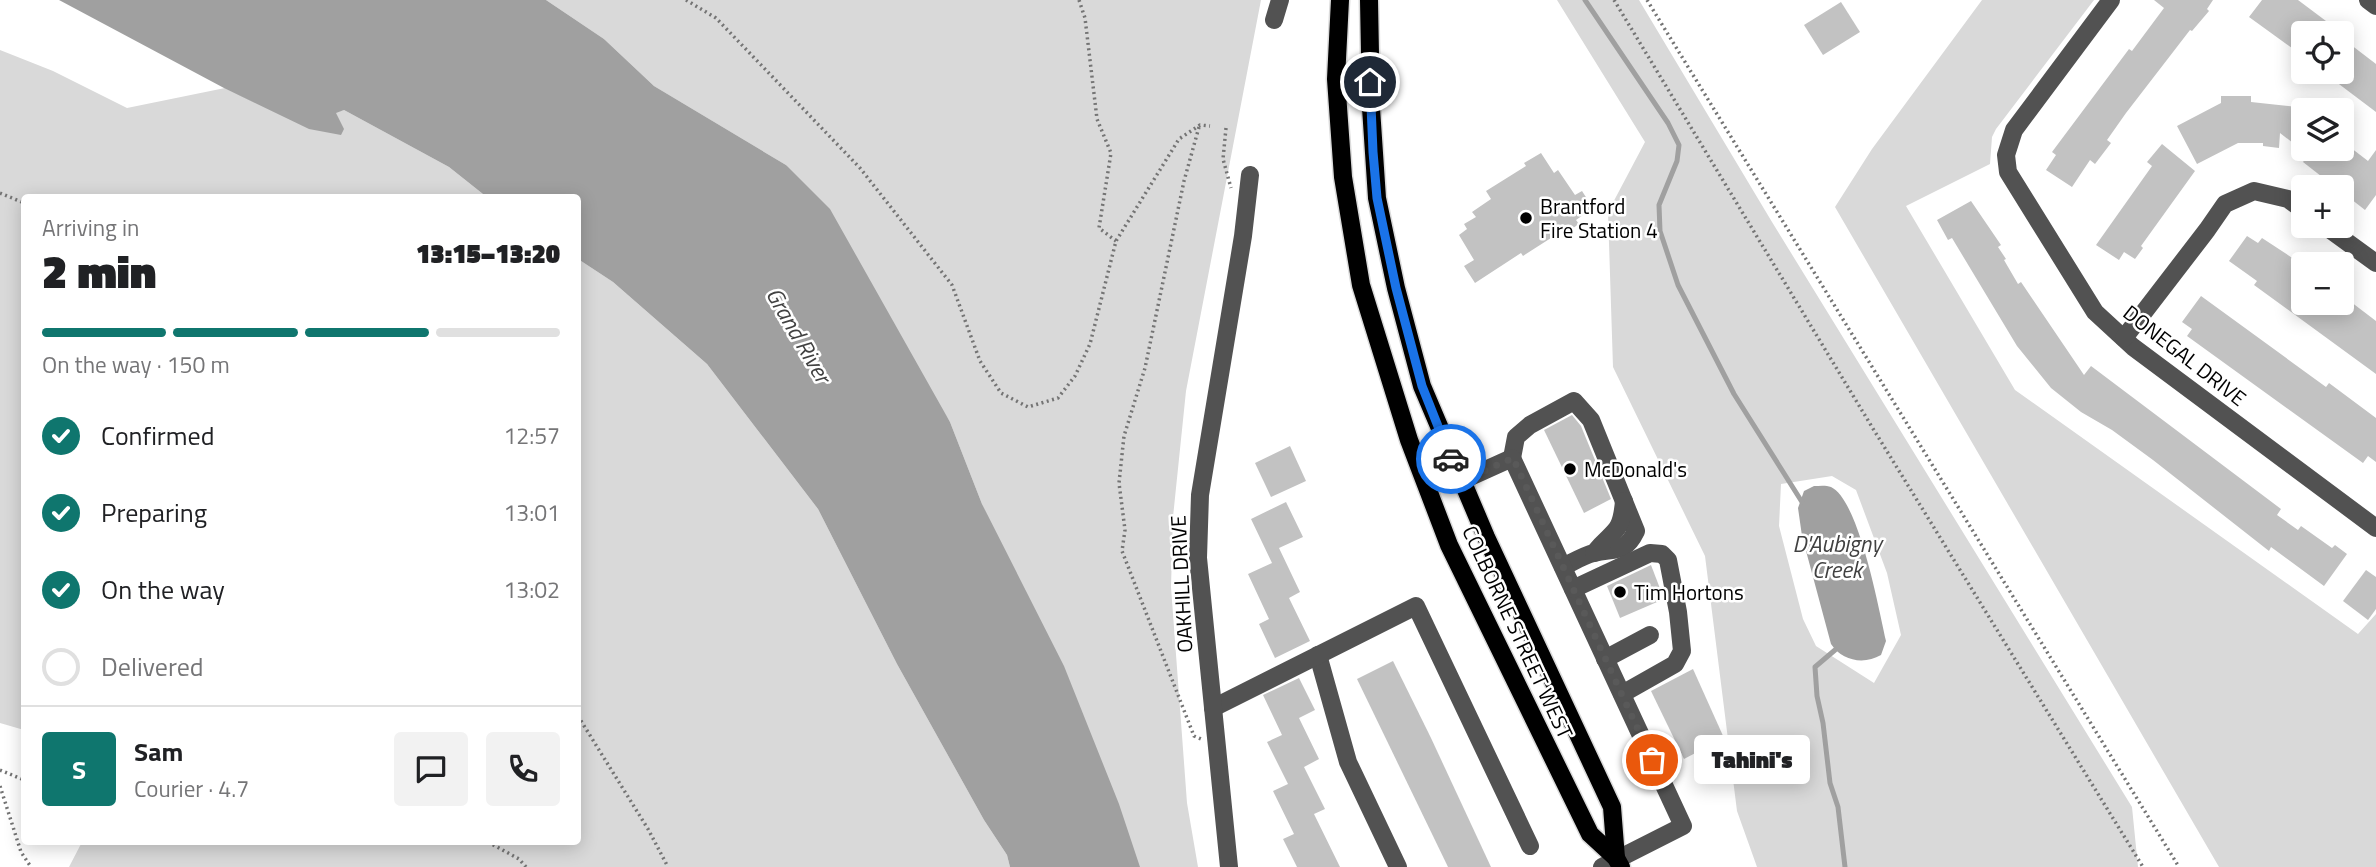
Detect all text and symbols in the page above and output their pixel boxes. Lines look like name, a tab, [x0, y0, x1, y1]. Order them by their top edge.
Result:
map controls	[2291, 21, 2354, 315]
button: locate	[2291, 21, 2354, 84]
pin	[1340, 52, 1400, 112]
icon: home	[1351, 63, 1389, 101]
button: layers	[2291, 98, 2354, 161]
button: +	[2291, 175, 2354, 238]
place label: Brantford Fire Station 4	[1540, 190, 1658, 246]
text: Arriving in	[42, 210, 139, 245]
marker: Brantford Fire Station 4	[1518, 210, 1534, 226]
text: 13:15–13:20	[416, 234, 560, 273]
text: 2 min	[42, 236, 156, 306]
button: −	[2291, 252, 2354, 315]
water label: Grand River	[757, 281, 842, 392]
street label: DONEGAL DRIVE	[2117, 297, 2253, 413]
text: On the way · 150 m	[42, 347, 230, 382]
text: Confirmed	[101, 416, 215, 455]
icon: check	[42, 417, 80, 455]
text: 12:57	[503, 418, 560, 453]
courier	[1416, 424, 1486, 494]
icon: car	[1432, 440, 1470, 478]
place label: McDonald's	[1584, 453, 1687, 485]
marker: McDonald's	[1562, 461, 1578, 477]
text: Preparing	[101, 493, 207, 532]
icon: check	[42, 494, 80, 532]
text: 13:01	[503, 495, 560, 530]
street label: OAKHILL DRIVE	[1161, 514, 1201, 654]
street label: COLBORNE STREET WEST	[1454, 520, 1582, 744]
water label: D'Aubigny Creek	[1792, 526, 1884, 587]
text: On the way	[101, 570, 225, 609]
icon: check	[42, 571, 80, 609]
text: 13:02	[503, 572, 560, 607]
place label: Tim Hortons	[1634, 576, 1744, 608]
marker: Tim Hortons	[1612, 584, 1628, 600]
text: Delivered	[101, 647, 204, 686]
pin	[1622, 730, 1682, 790]
text: Sam	[134, 732, 183, 771]
button: chat	[394, 732, 468, 806]
button: phone	[486, 732, 560, 806]
callout: Tahini's	[1694, 736, 1810, 784]
icon: bag	[1633, 741, 1671, 779]
text: Tahini's	[1711, 742, 1793, 777]
text: S	[72, 750, 86, 789]
text: Courier · 4.7	[134, 771, 249, 806]

